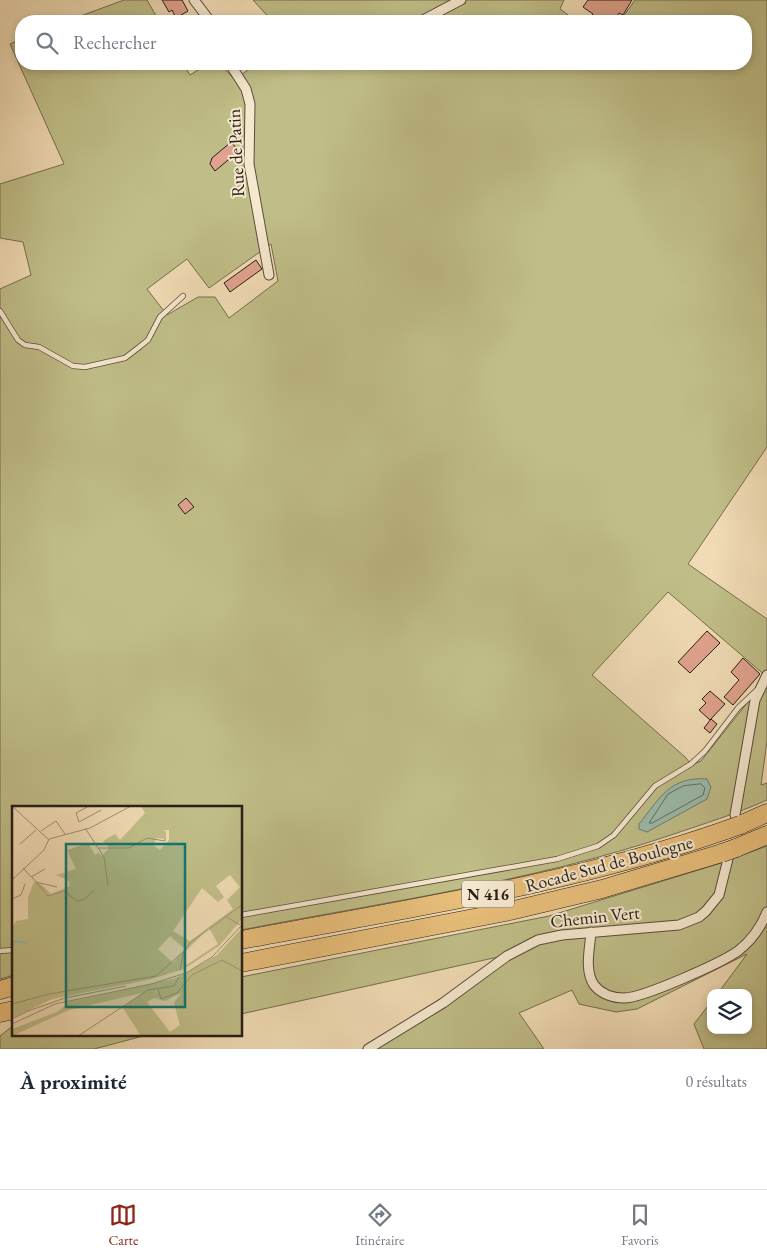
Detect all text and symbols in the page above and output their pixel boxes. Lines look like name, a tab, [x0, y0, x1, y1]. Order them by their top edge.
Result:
search box	[15, 15, 752, 70]
icon: search	[33, 29, 61, 57]
text: Rechercher	[73, 30, 156, 55]
street label: Rue de Patin	[222, 108, 249, 198]
inset map	[12, 806, 242, 1036]
street label: Rocade Sud de Boulogne	[523, 830, 695, 897]
road number: N 416	[462, 881, 514, 908]
street label: Chemin Vert	[549, 900, 641, 933]
map controls	[707, 989, 752, 1034]
button: layers	[707, 989, 752, 1034]
text: À proximité	[20, 1068, 127, 1095]
text: 0 résultats	[685, 1071, 747, 1092]
tab: Carte	[108, 1201, 138, 1249]
tab: Itinéraire	[355, 1201, 404, 1249]
tab: Favoris	[621, 1201, 659, 1249]

